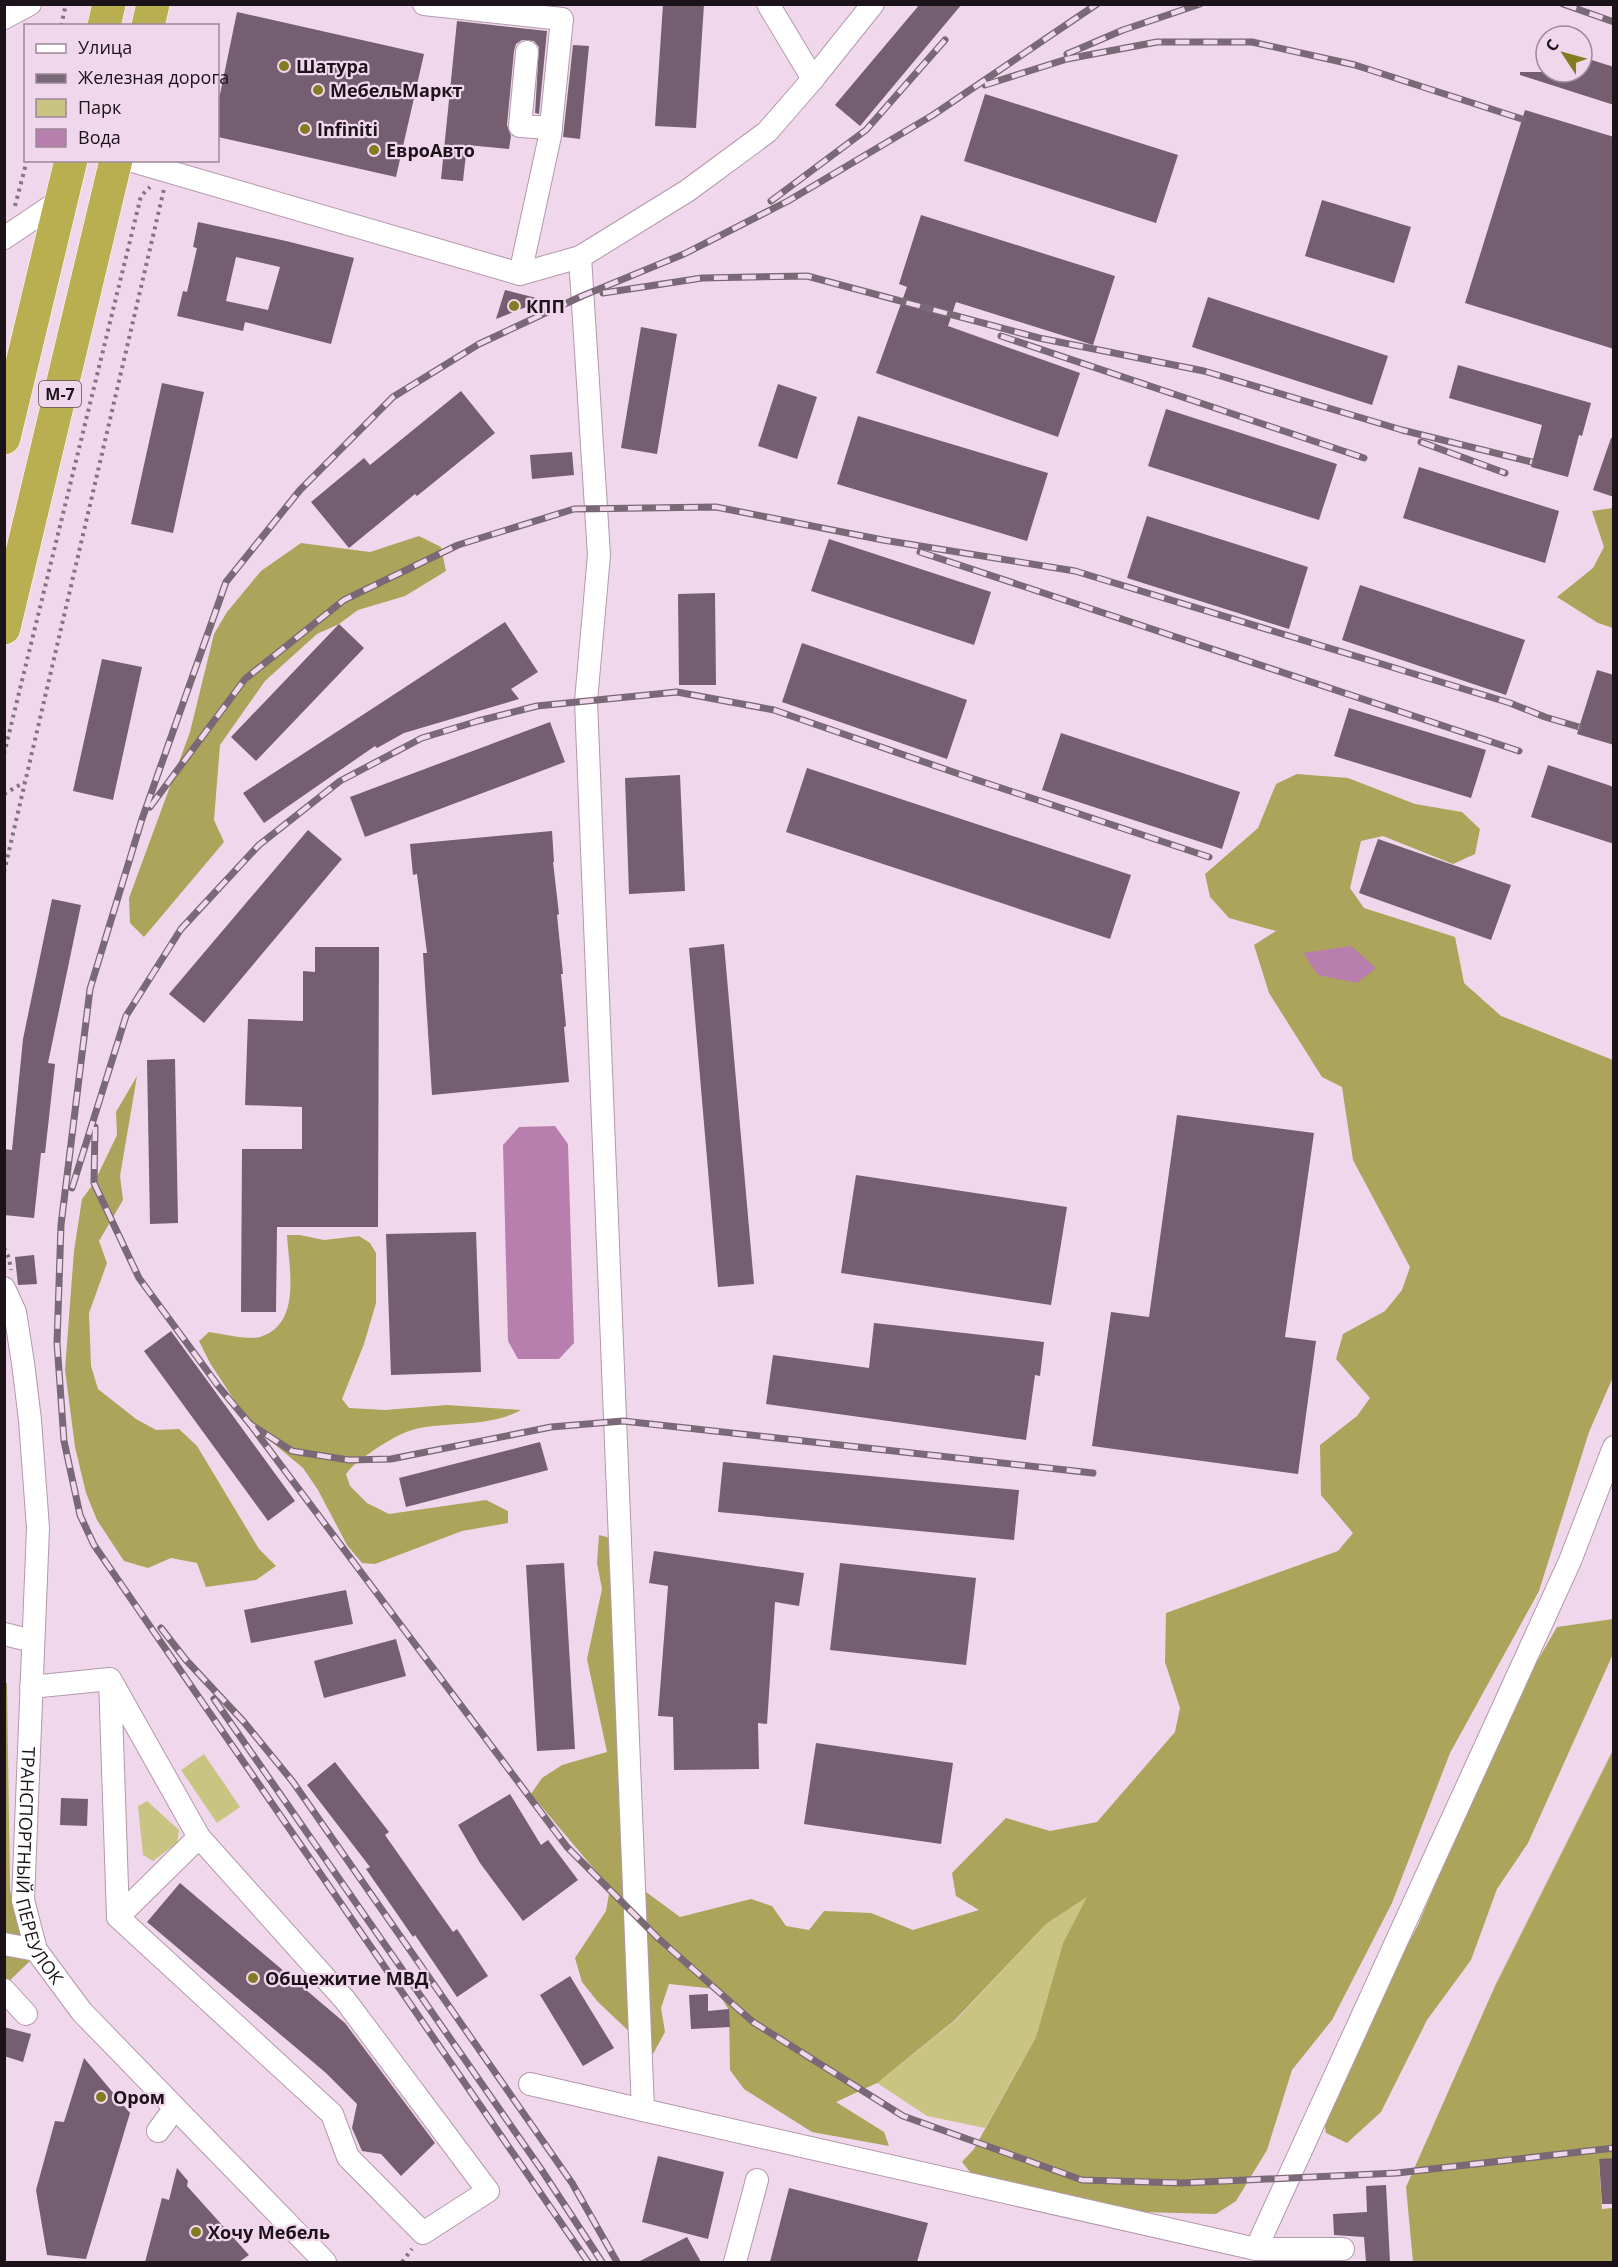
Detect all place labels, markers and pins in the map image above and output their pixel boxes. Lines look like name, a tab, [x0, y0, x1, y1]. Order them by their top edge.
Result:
place label: Шатура	[296, 54, 369, 78]
marker: Шатура	[277, 59, 291, 73]
place label: МебельМаркт	[330, 78, 462, 102]
marker: МебельМаркт	[311, 83, 325, 97]
place label: Infiniti	[317, 117, 378, 141]
marker: Infiniti	[298, 122, 312, 136]
place label: ЕвроАвто	[386, 138, 475, 162]
marker: ЕвроАвто	[367, 143, 381, 157]
place label: КПП	[526, 294, 565, 318]
marker: КПП	[507, 299, 521, 313]
place label: Общежитие МВД	[265, 1966, 429, 1990]
marker: Общежитие МВД	[246, 1971, 260, 1985]
place label: Ором	[113, 2085, 165, 2109]
marker: Ором	[94, 2090, 108, 2104]
place label: Хочу Мебель	[208, 2220, 330, 2244]
marker: Хочу Мебель	[189, 2225, 203, 2239]

